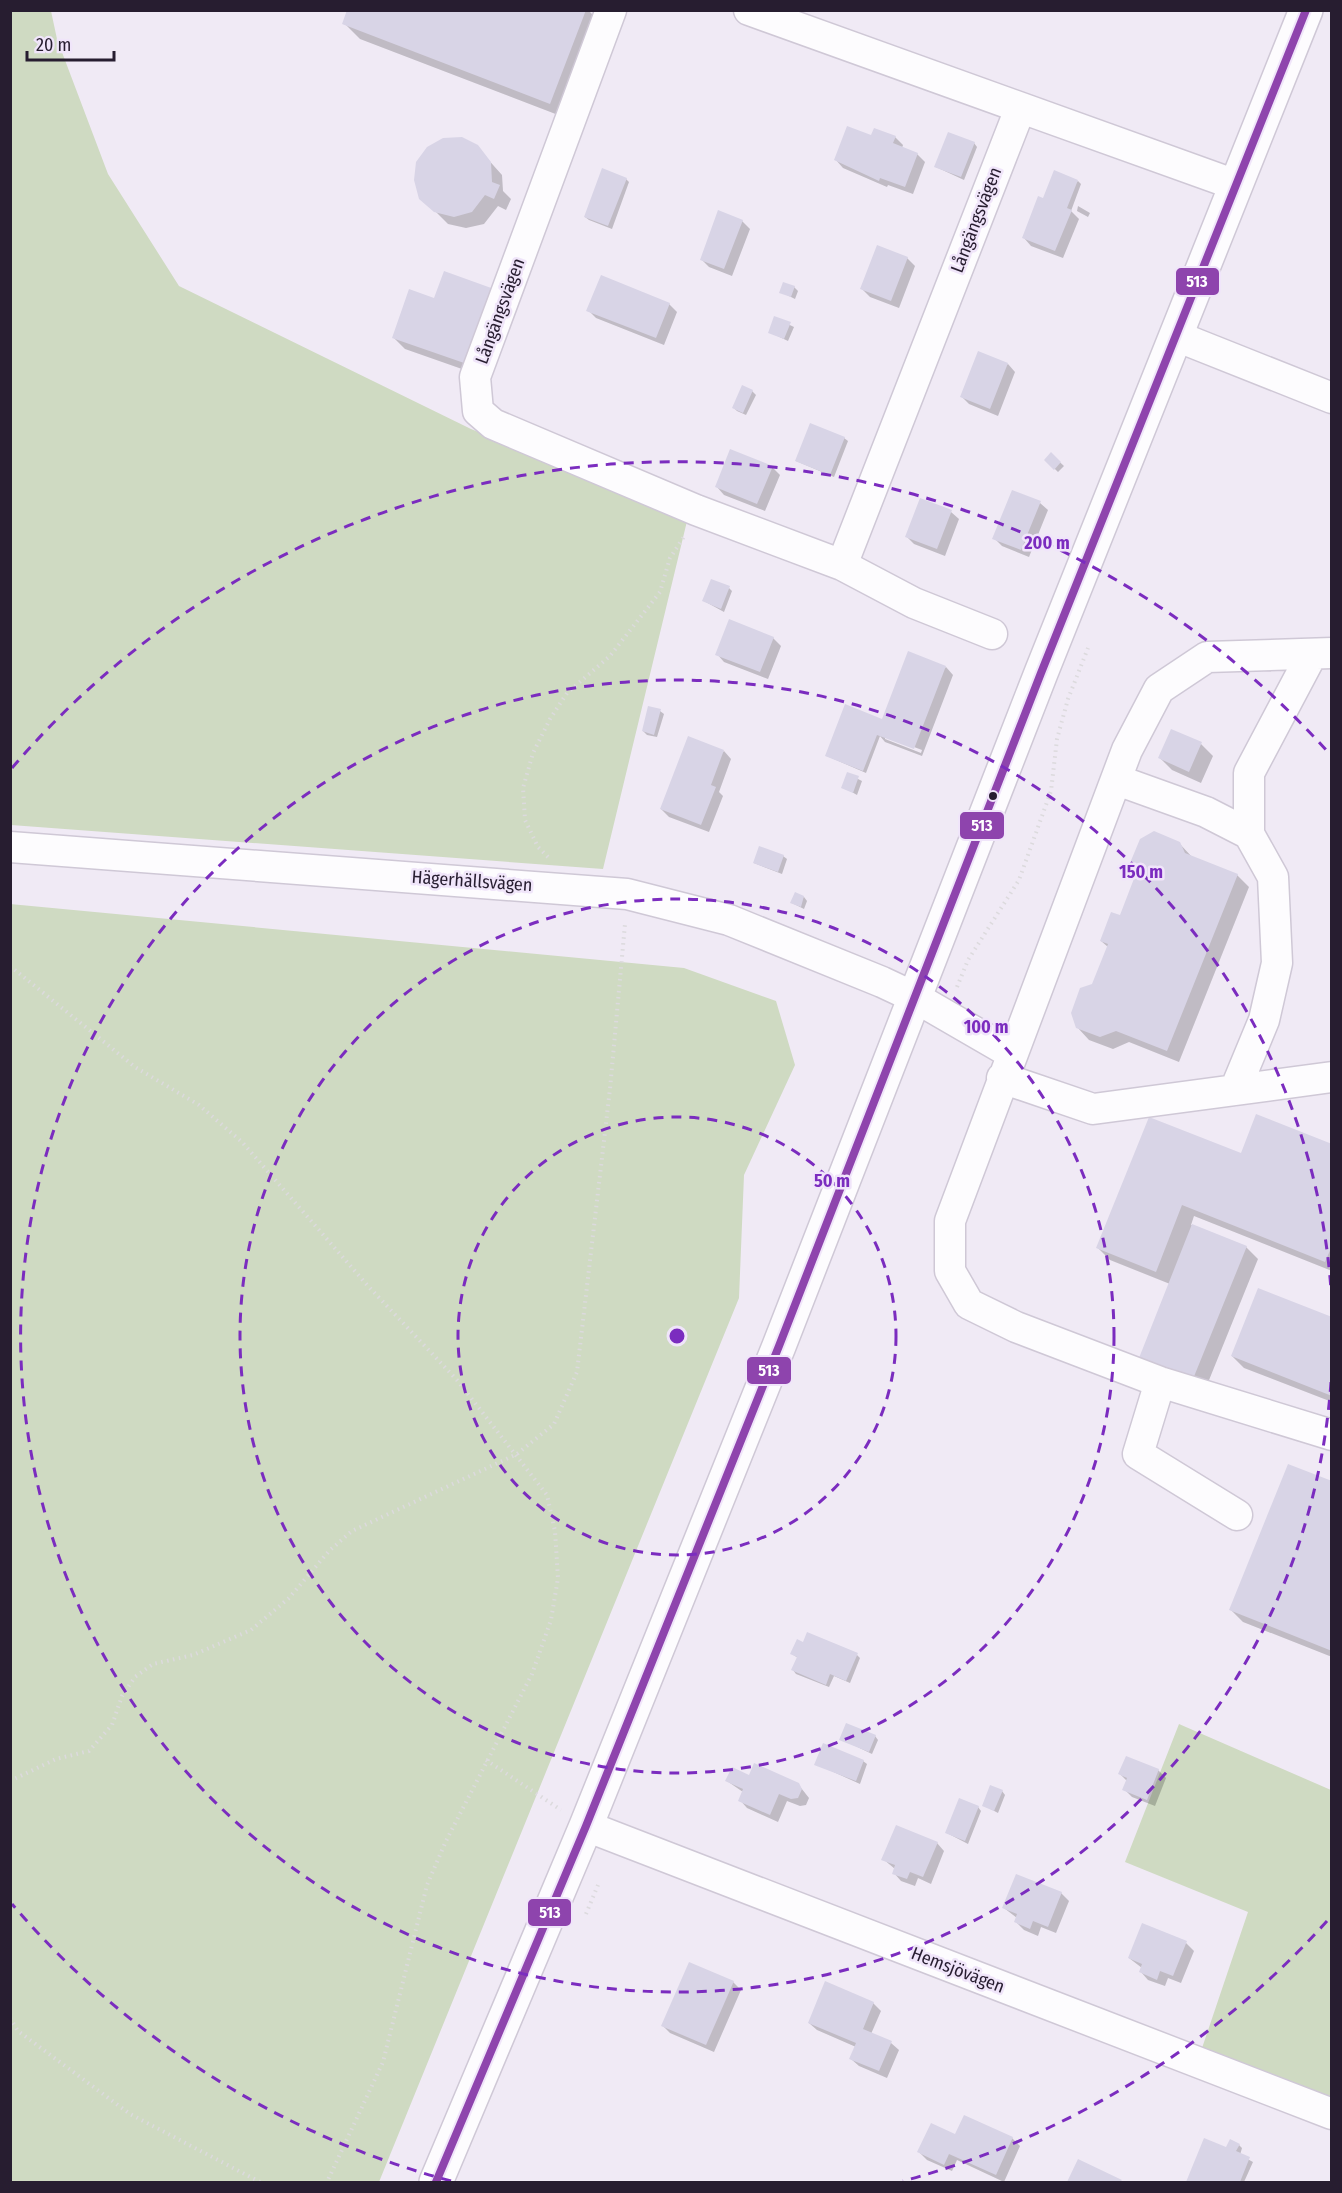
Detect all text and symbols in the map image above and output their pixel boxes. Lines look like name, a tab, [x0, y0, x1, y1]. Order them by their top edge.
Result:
scale bar	[27, 24, 114, 62]
text: 20 m	[36, 34, 71, 56]
street label: Långängsvägen	[946, 164, 1006, 276]
street label: Långängsvägen	[471, 255, 529, 367]
line badge: 513	[1175, 267, 1220, 296]
text: 513	[1186, 272, 1208, 291]
text: 200 m	[1023, 532, 1070, 554]
unlabelled marker	[987, 790, 999, 802]
line badge: 513	[959, 811, 1005, 840]
text: 513	[971, 816, 993, 835]
text: 150 m	[1119, 861, 1163, 883]
street label: Hägerhällsvägen	[411, 866, 533, 896]
text: 100 m	[964, 1016, 1008, 1038]
text: 50 m	[814, 1170, 850, 1192]
centre of rings	[667, 1326, 687, 1346]
line badge: 513	[746, 1356, 792, 1385]
text: 513	[758, 1361, 780, 1380]
line badge: 513	[527, 1898, 572, 1927]
text: 513	[539, 1903, 561, 1922]
street label: Hemsjövägen	[908, 1942, 1008, 1998]

